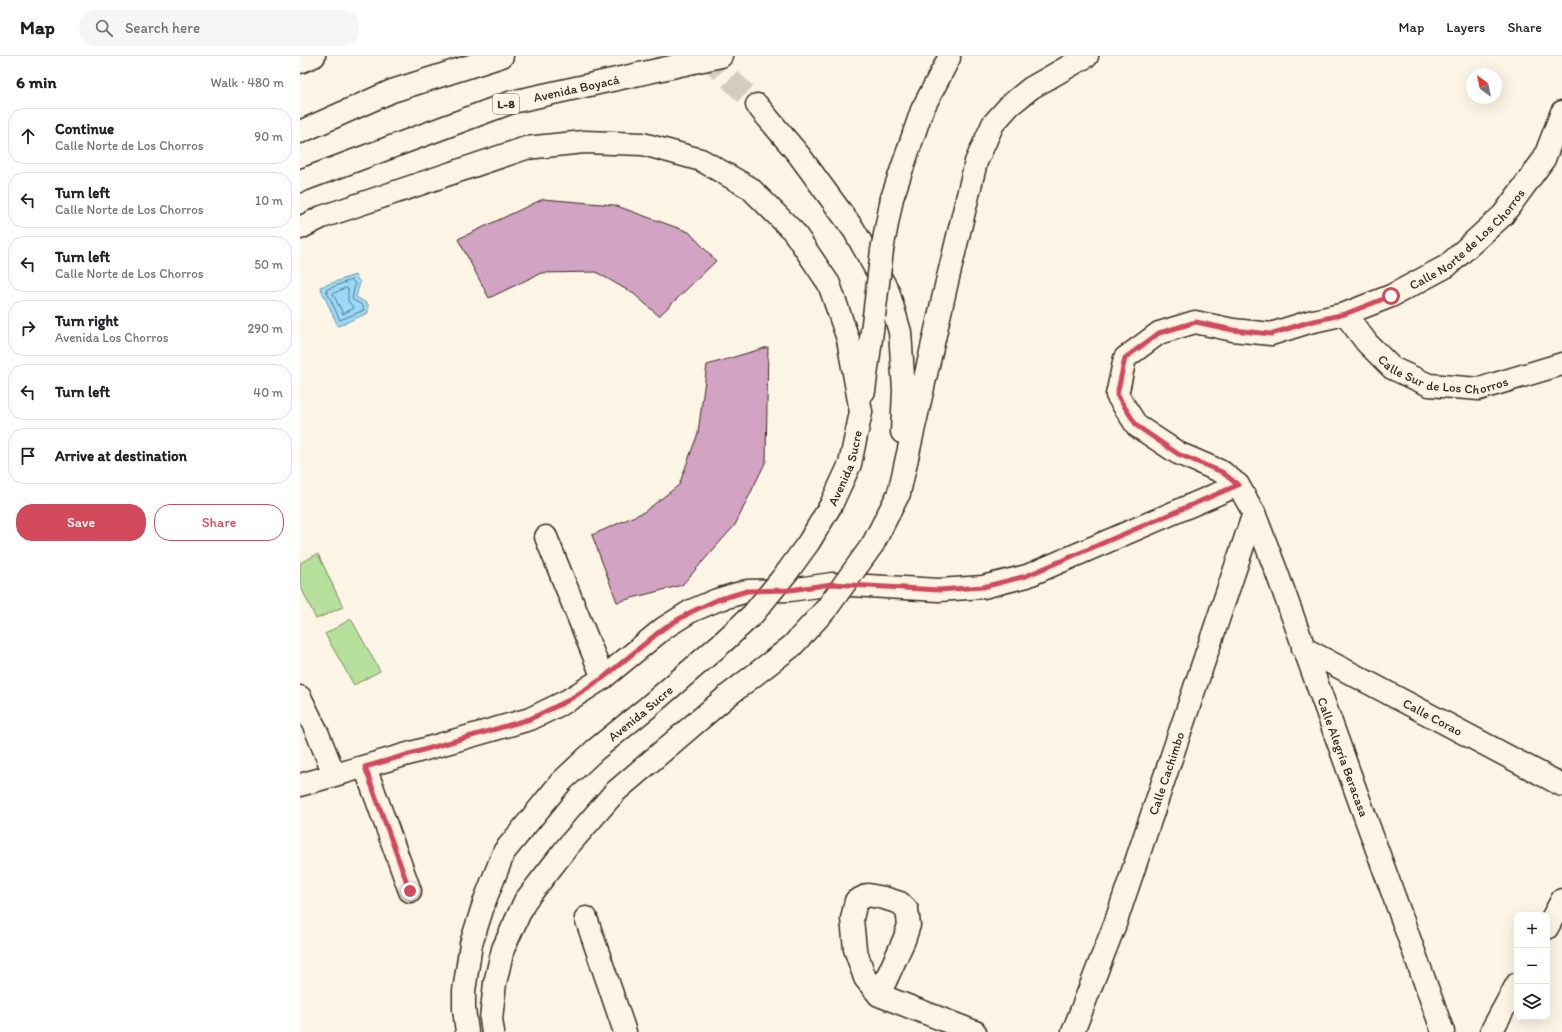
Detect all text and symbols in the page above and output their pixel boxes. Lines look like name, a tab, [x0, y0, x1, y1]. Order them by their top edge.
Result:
search box	[79, 10, 359, 46]
text: Map	[20, 16, 55, 39]
icon: search	[93, 17, 115, 39]
text: Search here	[125, 19, 200, 37]
text: Map	[1399, 19, 1424, 36]
text: Layers	[1446, 19, 1485, 36]
text: Share	[1507, 19, 1542, 36]
north arrow	[1466, 68, 1502, 104]
street label: Avenida Boyacá	[532, 71, 621, 105]
text: 6 min	[16, 72, 57, 92]
text: Walk · 480 m	[210, 75, 284, 90]
road number: L-8	[493, 94, 519, 114]
text: Continue	[55, 120, 114, 138]
icon: ahead	[17, 125, 39, 147]
text: 90 m	[254, 129, 283, 144]
text: Calle Norte de Los Chorros	[55, 138, 204, 153]
text: Turn left	[55, 184, 110, 202]
street label: Calle Norte de Los Chorros	[1406, 185, 1528, 292]
icon: left	[17, 189, 39, 211]
text: 10 m	[255, 193, 283, 208]
text: Calle Norte de Los Chorros	[55, 202, 204, 217]
text: Turn left	[55, 248, 110, 266]
icon: left	[17, 253, 39, 275]
text: 50 m	[254, 257, 283, 272]
text: Calle Norte de Los Chorros	[55, 266, 204, 281]
route start	[1382, 287, 1400, 305]
text: Turn right	[55, 312, 119, 330]
icon: right	[17, 317, 39, 339]
text: 290 m	[247, 321, 283, 336]
text: Avenida Los Chorros	[55, 330, 169, 345]
street label: Calle Sur de Los Chorros	[1375, 351, 1510, 397]
icon: left	[17, 381, 39, 403]
text: Turn left	[55, 383, 110, 401]
text: 40 m	[253, 385, 283, 400]
street label: Avenida Sucre	[824, 429, 864, 508]
icon: arrive	[17, 445, 39, 467]
text: Arrive at destination	[55, 447, 187, 465]
button: Save	[16, 504, 146, 541]
button: Share	[154, 504, 284, 541]
street label: Avenida Sucre	[605, 682, 675, 744]
street label: Calle Alegría Beracasa	[1314, 695, 1372, 819]
street label: Calle Corao	[1401, 695, 1466, 739]
street label: Calle Cachimbo	[1145, 729, 1187, 817]
route end	[401, 882, 419, 900]
map controls	[1514, 912, 1550, 1020]
button: +	[1514, 912, 1550, 948]
button: −	[1514, 948, 1550, 984]
button: layers	[1514, 984, 1550, 1020]

